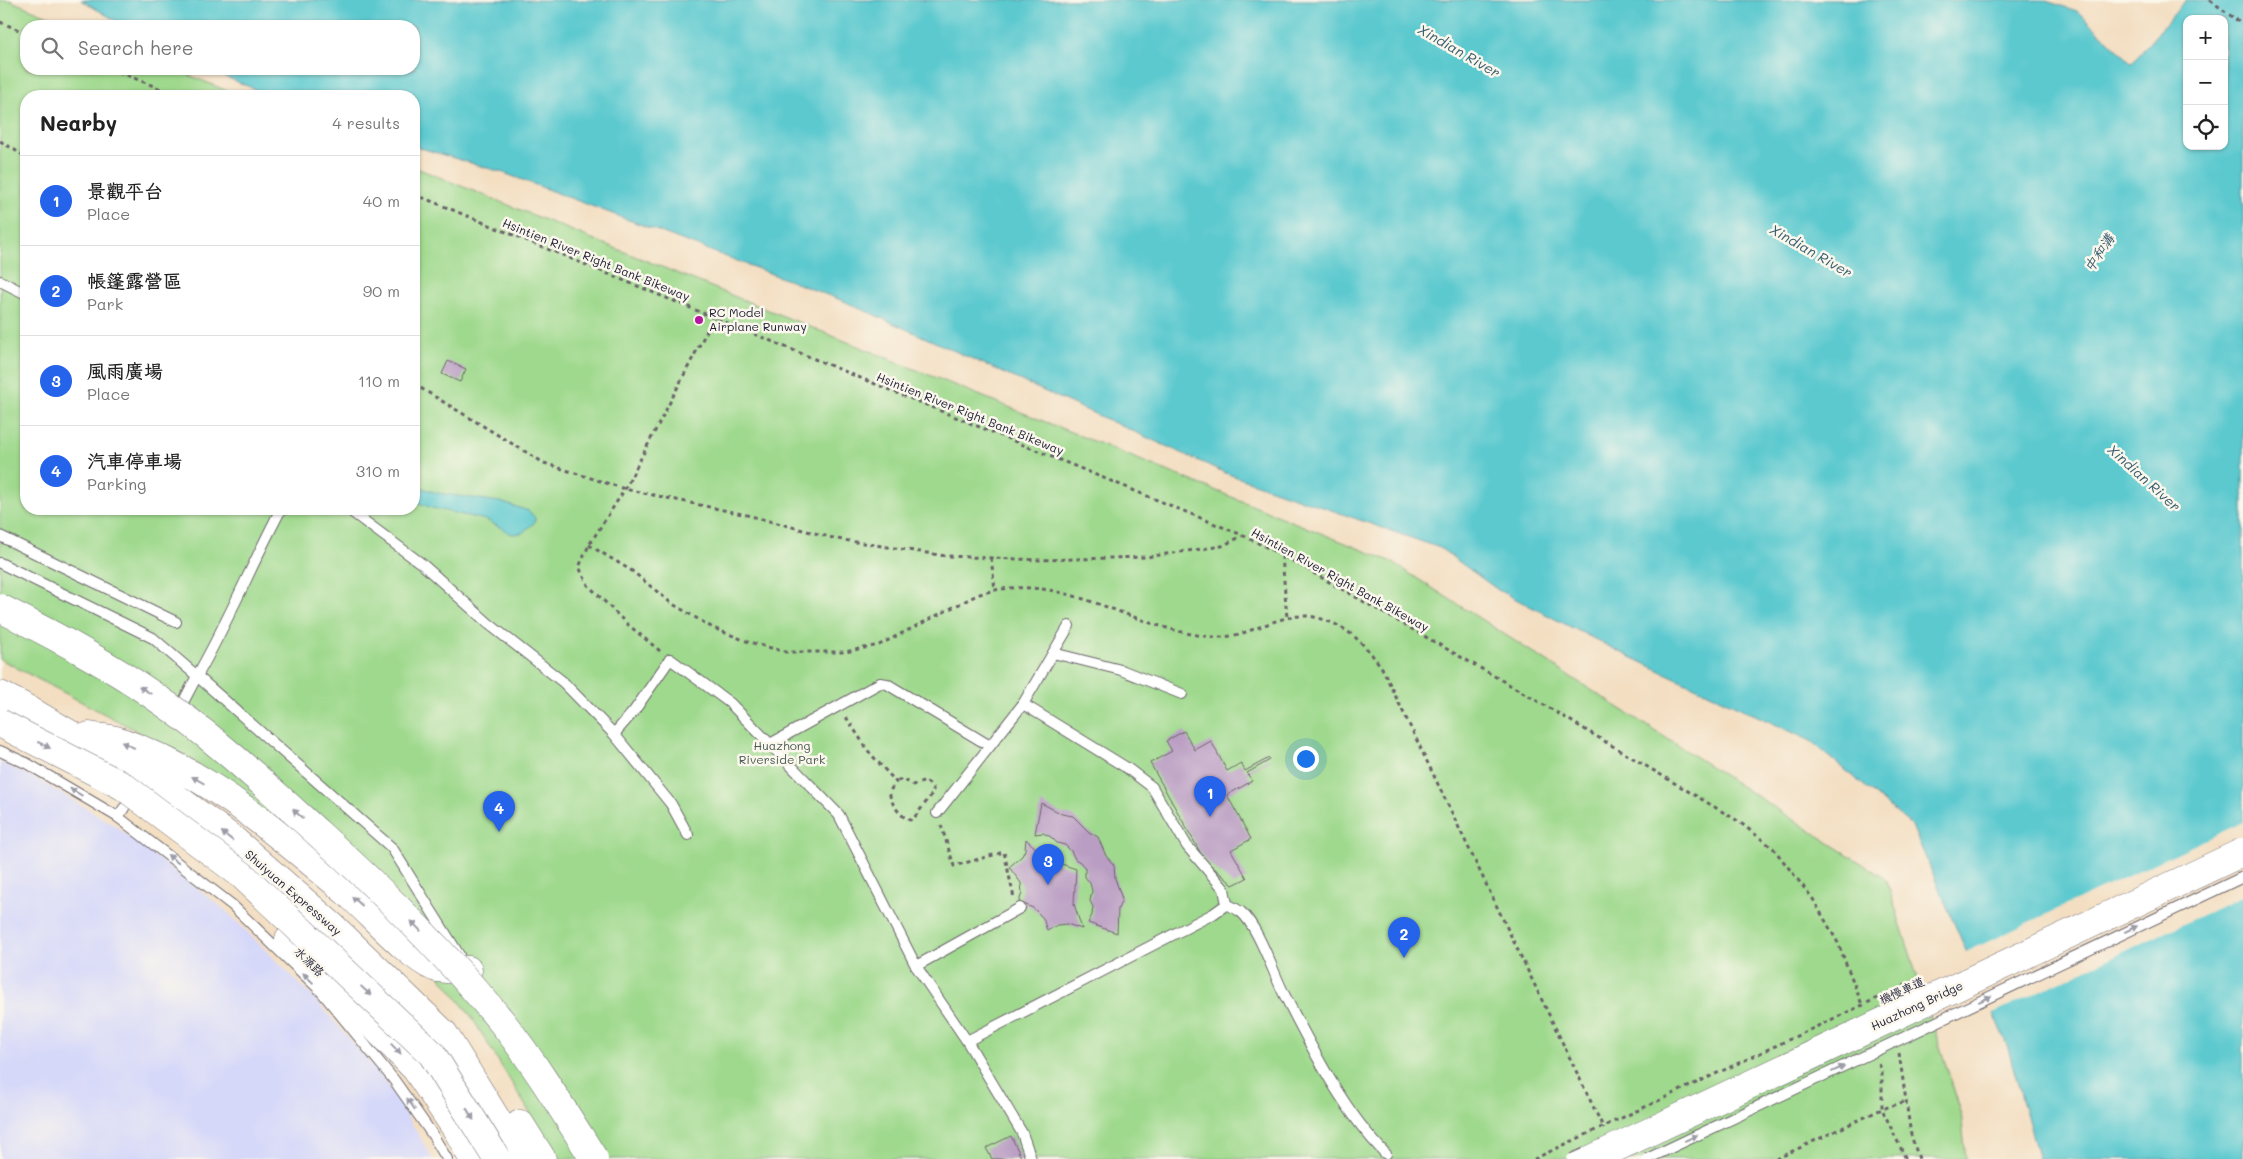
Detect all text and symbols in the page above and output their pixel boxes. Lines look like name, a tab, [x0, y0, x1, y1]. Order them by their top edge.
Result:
map controls	[2183, 15, 2228, 150]
button: +	[2183, 15, 2228, 60]
water label: Xindian River	[1415, 19, 1504, 82]
search box	[20, 20, 420, 75]
icon: search	[38, 34, 66, 62]
text: Search here	[78, 35, 194, 60]
button: −	[2183, 60, 2228, 105]
button: locate	[2183, 105, 2228, 150]
text: Nearby	[40, 109, 117, 136]
text: 4 results	[332, 112, 400, 133]
text: 景觀平台	[87, 178, 163, 203]
text: 1	[52, 190, 60, 211]
text: 40 m	[363, 190, 400, 211]
text: Place	[87, 203, 130, 224]
street label: Hsintien River Right Bank Bikeway	[500, 214, 692, 304]
water label: Xindian River	[1767, 219, 1856, 282]
water label: 中和溝	[2079, 229, 2119, 275]
text: 帳篷露營區	[87, 268, 182, 293]
text: 2	[52, 280, 60, 301]
text: 90 m	[363, 280, 400, 301]
text: Park	[87, 293, 123, 314]
place label: RC Model Airplane Runway	[709, 304, 807, 334]
marker: RC Model Airplane Runway	[693, 314, 705, 326]
text: 風雨廣場	[87, 358, 163, 383]
street label: Hsintien River Right Bank Bikeway	[874, 368, 1066, 458]
text: 3	[51, 370, 61, 391]
text: 110 m	[358, 370, 400, 391]
text: Place	[87, 383, 130, 404]
water label: Xindian River	[2104, 440, 2185, 515]
text: 汽車停車場	[87, 448, 182, 473]
text: 4	[51, 460, 61, 481]
text: 310 m	[356, 460, 400, 481]
text: Parking	[87, 473, 146, 494]
street label: Hsintien River Right Bank Bikeway	[1249, 524, 1432, 635]
one-way arrow	[138, 685, 151, 695]
park label: Huazhong Riverside Park	[739, 737, 825, 767]
one-way arrow	[36, 741, 51, 749]
one-way arrow	[121, 741, 135, 749]
your location	[1293, 746, 1319, 772]
one-way arrow	[191, 775, 205, 784]
pin: 1	[1194, 776, 1226, 817]
one-way arrow	[69, 788, 82, 797]
pin: 4	[483, 791, 515, 832]
one-way arrow	[291, 809, 304, 820]
one-way arrow	[220, 831, 234, 841]
pin: 3	[1032, 844, 1064, 885]
street label: Shuiyuan Expressway	[242, 846, 345, 939]
one-way arrow	[167, 854, 180, 865]
one-way arrow	[351, 895, 363, 907]
pin: 2	[1388, 917, 1420, 958]
one-way arrow	[410, 920, 422, 932]
one-way arrow	[2124, 925, 2138, 933]
street label: 水源路	[291, 943, 328, 980]
one-way arrow	[302, 972, 314, 984]
street label: 機慢車道	[1876, 973, 1927, 1007]
street label: Huazhong Bridge	[1868, 977, 1965, 1033]
one-way arrow	[359, 985, 371, 997]
one-way arrow	[1977, 995, 1992, 1003]
one-way arrow	[390, 1042, 402, 1054]
one-way arrow	[1831, 1064, 1845, 1072]
one-way arrow	[406, 1097, 416, 1110]
one-way arrow	[465, 1108, 474, 1121]
one-way arrow	[1684, 1134, 1698, 1142]

